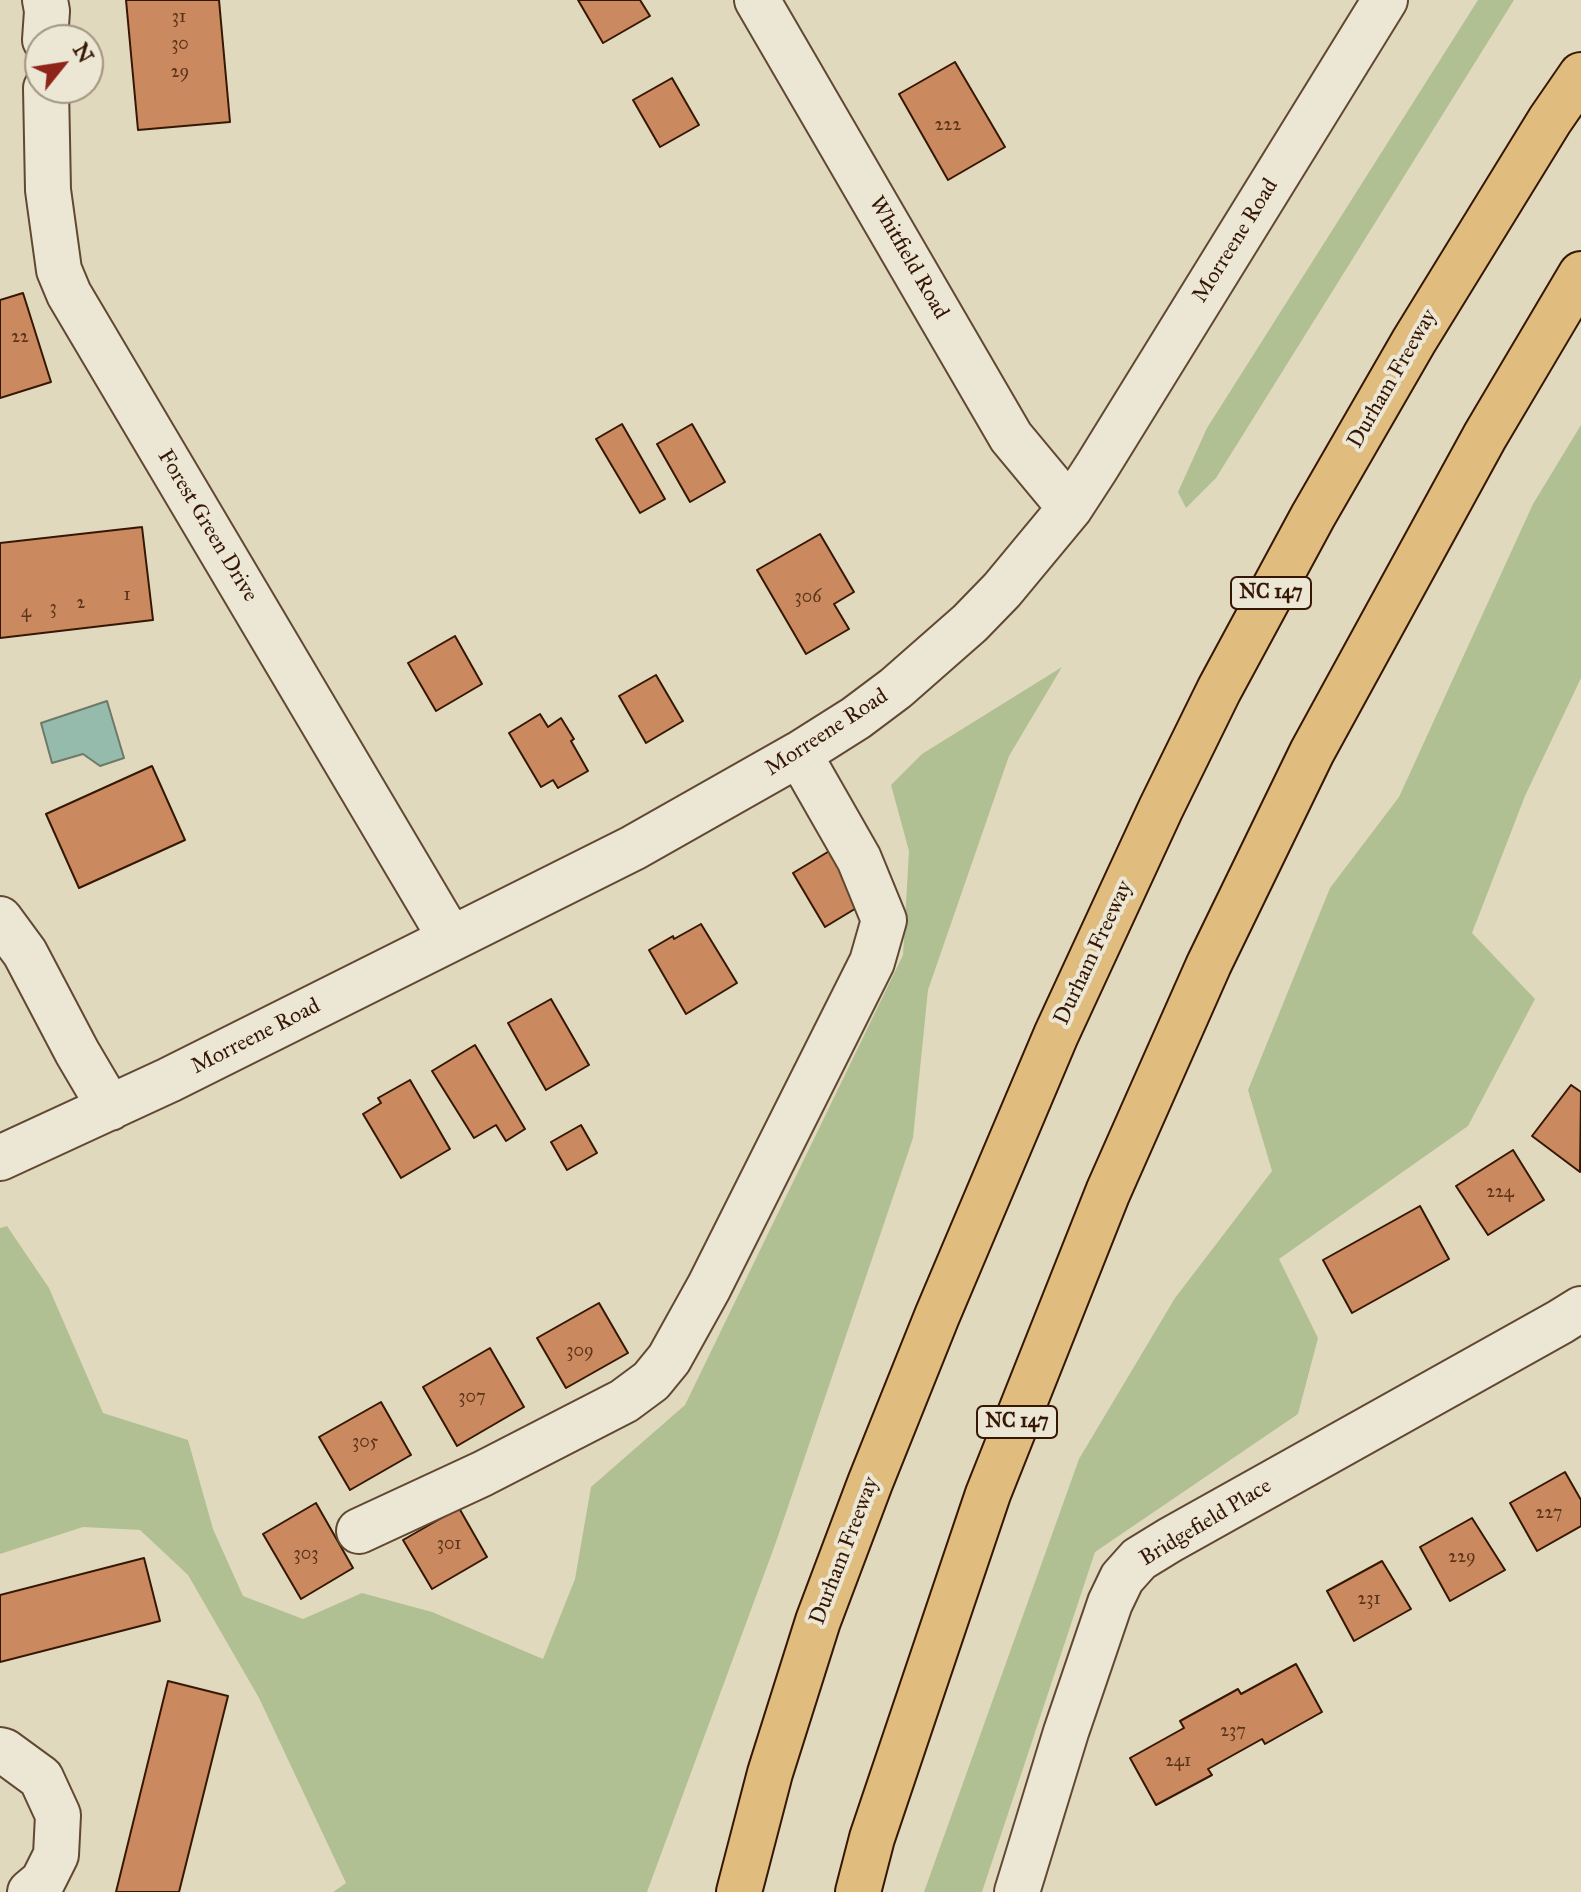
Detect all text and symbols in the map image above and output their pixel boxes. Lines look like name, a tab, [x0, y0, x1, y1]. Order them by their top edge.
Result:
house number: 31	[172, 7, 186, 29]
north arrow	[24, 24, 104, 104]
house number: 30	[171, 34, 189, 56]
text: N	[67, 38, 100, 68]
house number: 29	[171, 62, 189, 84]
house number: 222	[935, 115, 961, 137]
street label: Morreene Road	[1187, 174, 1285, 308]
street label: Whitfield Road	[862, 192, 954, 324]
street label: Durham Freeway	[1343, 305, 1443, 453]
house number: 22	[11, 327, 29, 349]
street label: Forest Green Drive	[151, 445, 263, 607]
road number: NC 147	[1231, 577, 1311, 609]
house number: 1	[123, 585, 131, 607]
house number: 306	[795, 587, 821, 609]
house number: 2	[77, 593, 85, 615]
house number: 3	[49, 598, 57, 620]
house number: 4	[21, 602, 31, 624]
street label: Morreene Road	[761, 684, 893, 782]
street label: Durham Freeway	[1049, 877, 1139, 1029]
street label: Morreene Road	[187, 993, 325, 1081]
house number: 224	[1486, 1182, 1514, 1204]
house number: 309	[566, 1341, 594, 1363]
house number: 307	[458, 1387, 486, 1409]
road number: NC 147	[977, 1406, 1057, 1438]
house number: 305	[352, 1432, 378, 1454]
street label: Bridgefield Place	[1135, 1473, 1277, 1573]
street label: Durham Freeway	[805, 1474, 885, 1628]
house number: 227	[1536, 1503, 1562, 1525]
house number: 301	[437, 1534, 461, 1556]
house number: 303	[294, 1544, 318, 1566]
house number: 229	[1448, 1547, 1476, 1569]
house number: 231	[1357, 1589, 1381, 1611]
house number: 237	[1220, 1721, 1246, 1743]
house number: 241	[1165, 1751, 1191, 1773]

